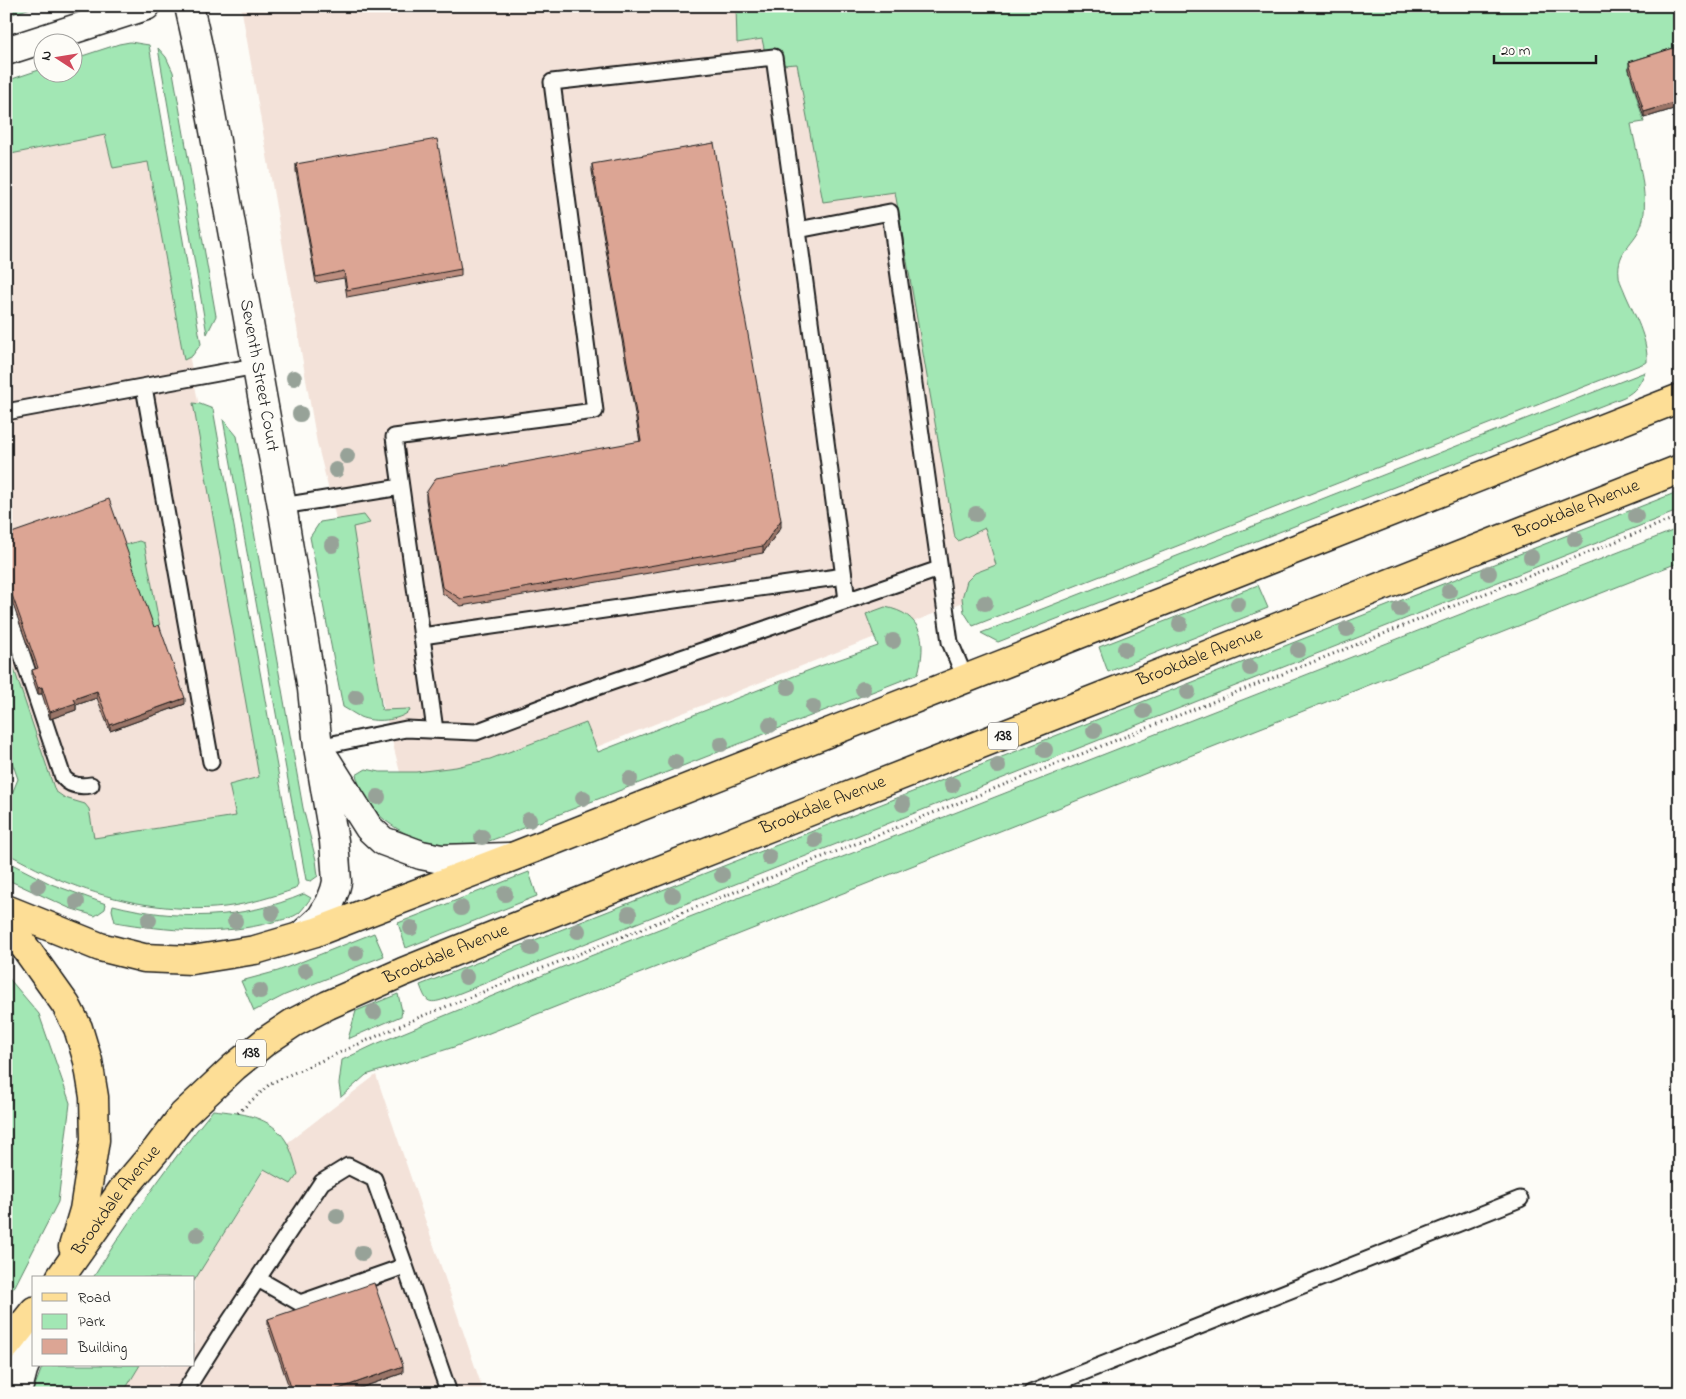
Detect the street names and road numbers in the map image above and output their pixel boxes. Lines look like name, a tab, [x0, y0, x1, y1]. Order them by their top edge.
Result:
street label: Seventh Street Court	[232, 297, 285, 454]
street label: Brookdale Avenue	[1509, 473, 1644, 546]
street label: Brookdale Avenue	[1132, 621, 1268, 695]
road number: 138	[988, 722, 1018, 749]
street label: Brookdale Avenue	[755, 769, 891, 843]
street label: Brookdale Avenue	[379, 917, 514, 992]
road number: 138	[236, 1040, 266, 1066]
street label: Brookdale Avenue	[66, 1139, 168, 1262]

